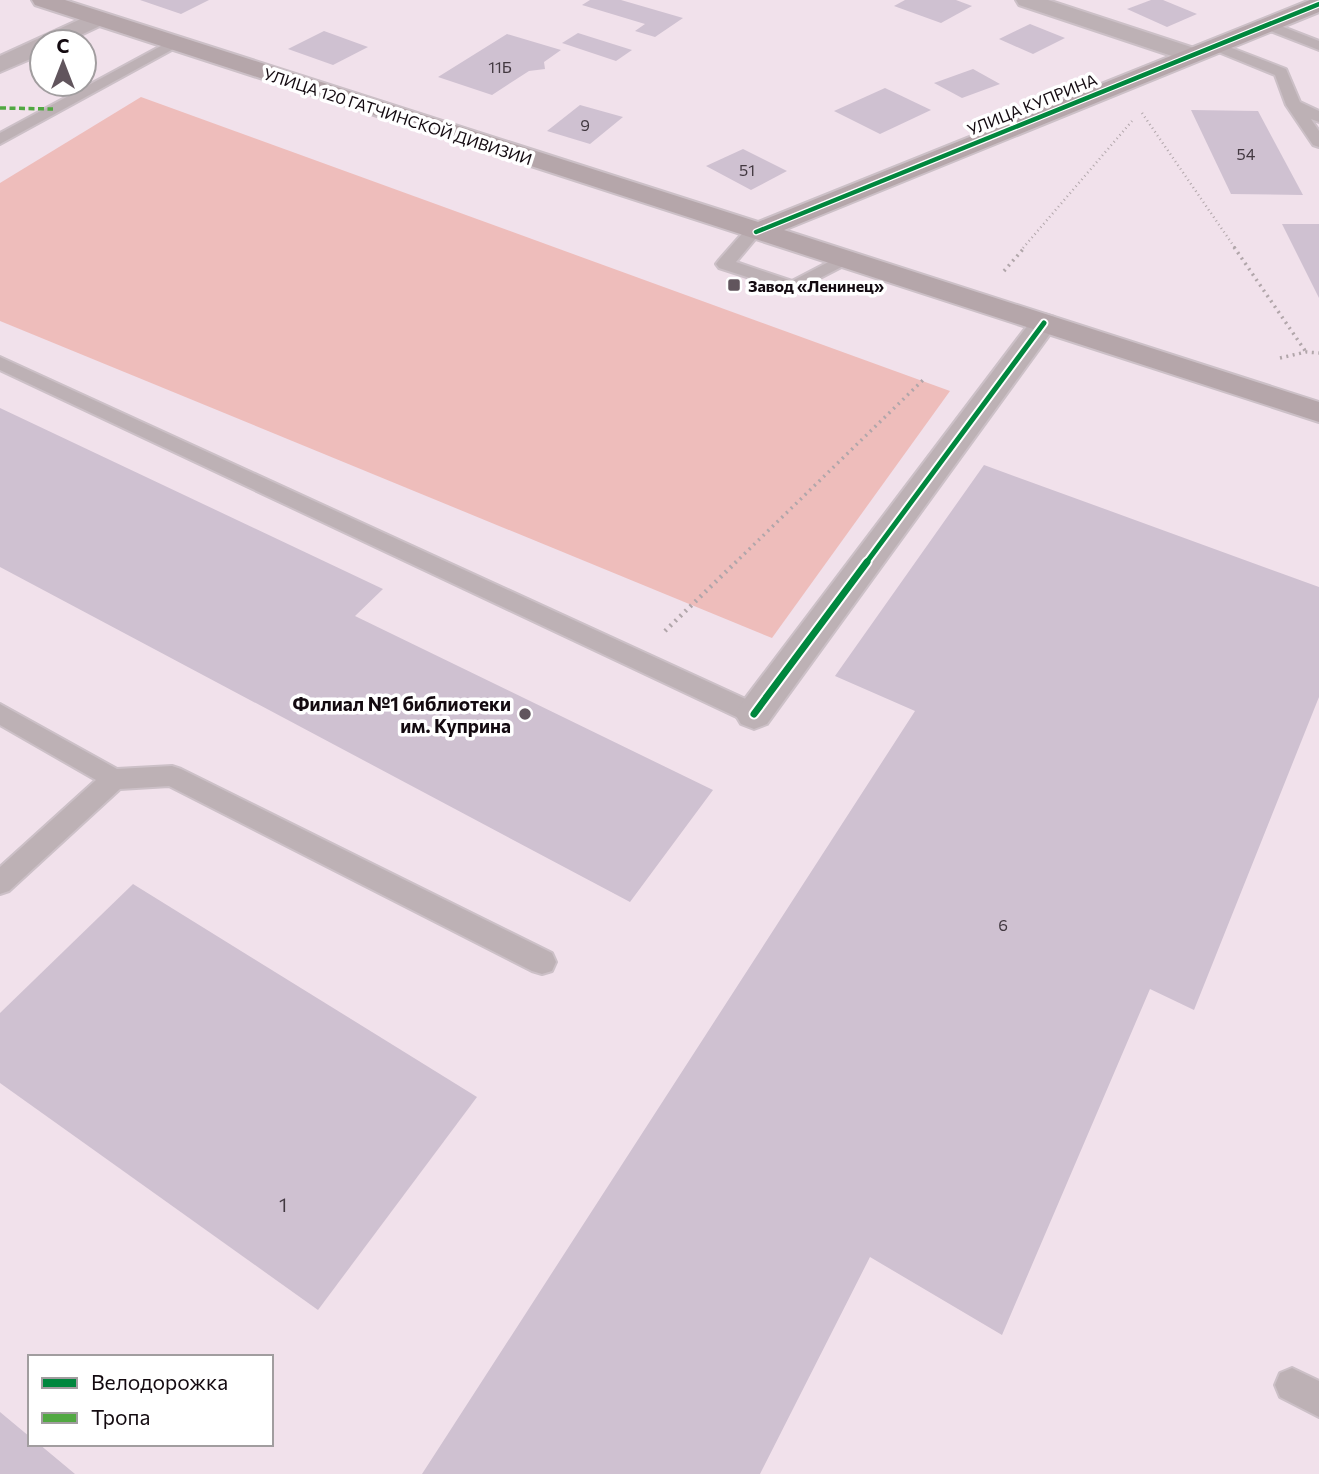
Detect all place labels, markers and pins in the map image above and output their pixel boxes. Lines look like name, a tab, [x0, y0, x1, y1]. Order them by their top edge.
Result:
place label: Завод «Ленинец»	[748, 276, 884, 295]
marker: Завод «Ленинец»	[726, 277, 742, 293]
place label: Филиал №1 библиотеки им. Куприна	[292, 692, 511, 737]
marker: Филиал №1 библиотеки им. Куприна	[517, 706, 533, 722]

